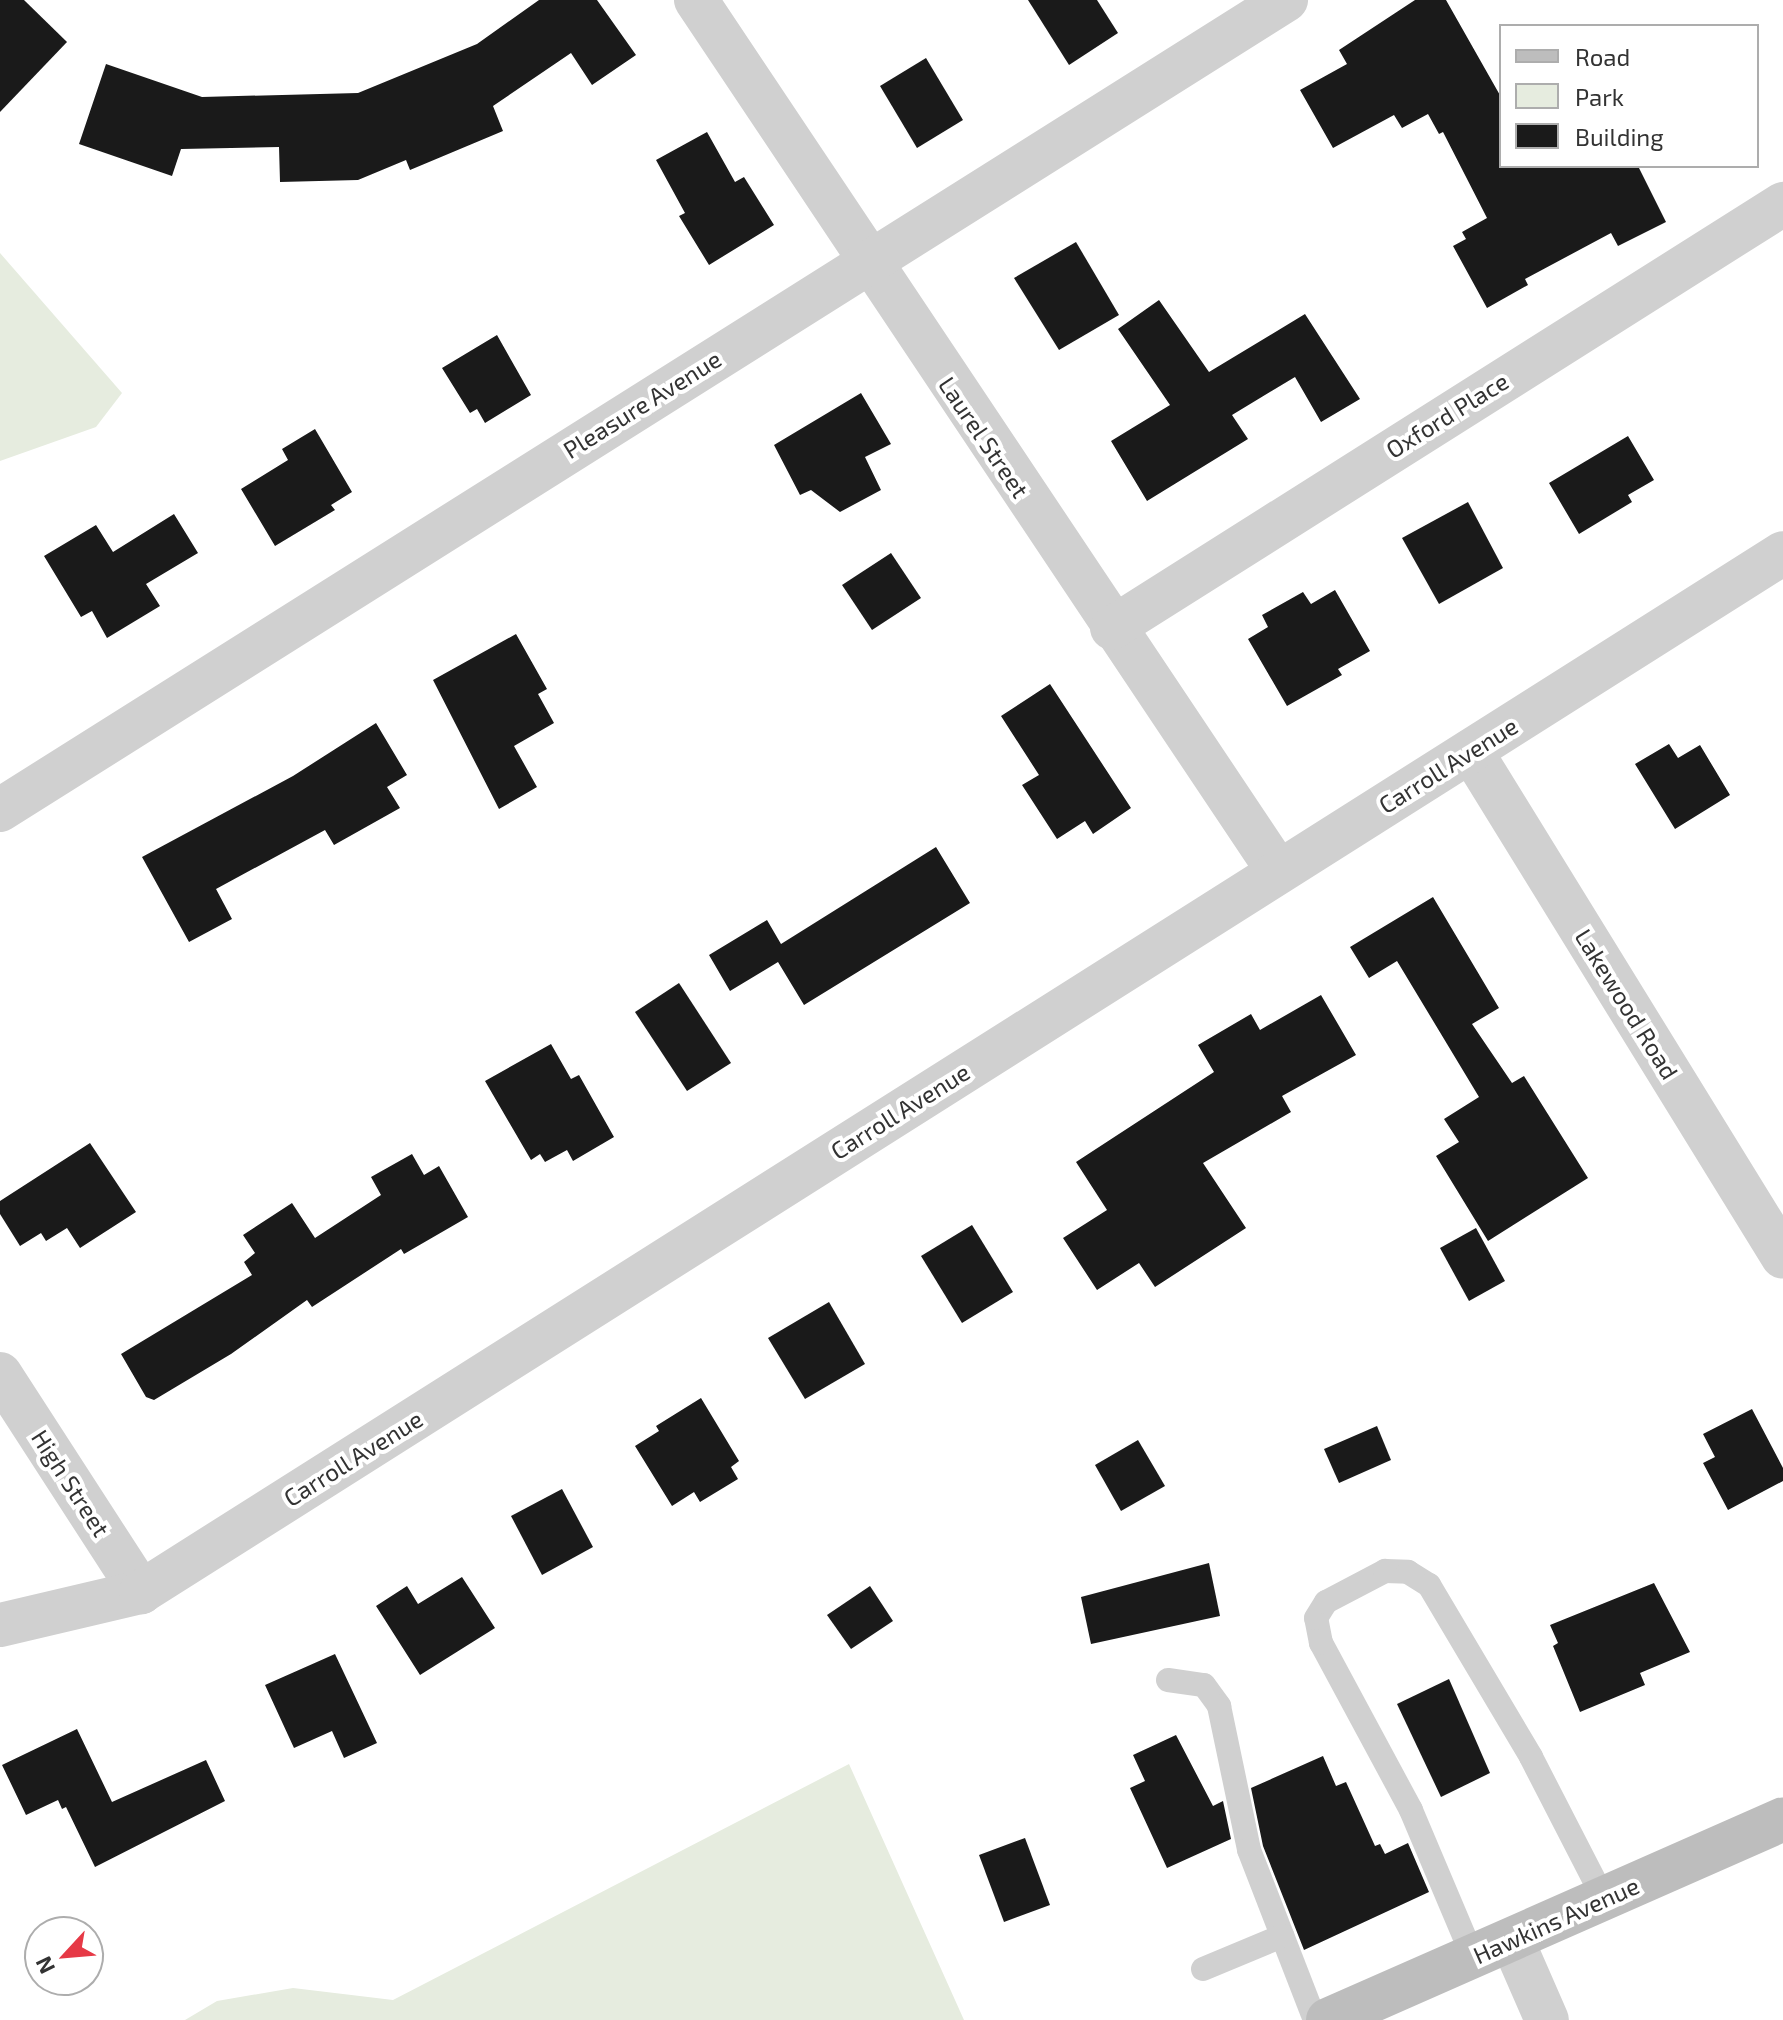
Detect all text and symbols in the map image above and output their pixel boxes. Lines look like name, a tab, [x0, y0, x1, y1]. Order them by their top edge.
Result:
legend	[1499, 24, 1759, 168]
text: Road	[1575, 42, 1630, 71]
text: Park	[1575, 82, 1624, 111]
text: Building	[1575, 122, 1664, 151]
street label: Pleasure Avenue	[558, 344, 726, 464]
street label: Oxford Place	[1381, 366, 1513, 464]
street label: Laurel Street	[933, 371, 1035, 503]
street label: Carroll Avenue	[1373, 711, 1523, 819]
street label: Lakewood Road	[1569, 924, 1685, 1084]
street label: Carroll Avenue	[825, 1057, 975, 1165]
street label: Carroll Avenue	[278, 1404, 428, 1512]
street label: High Street	[26, 1424, 116, 1542]
street label: Hawkins Avenue	[1468, 1870, 1644, 1970]
north arrow	[24, 1916, 104, 1996]
text: N	[29, 1953, 59, 1978]

